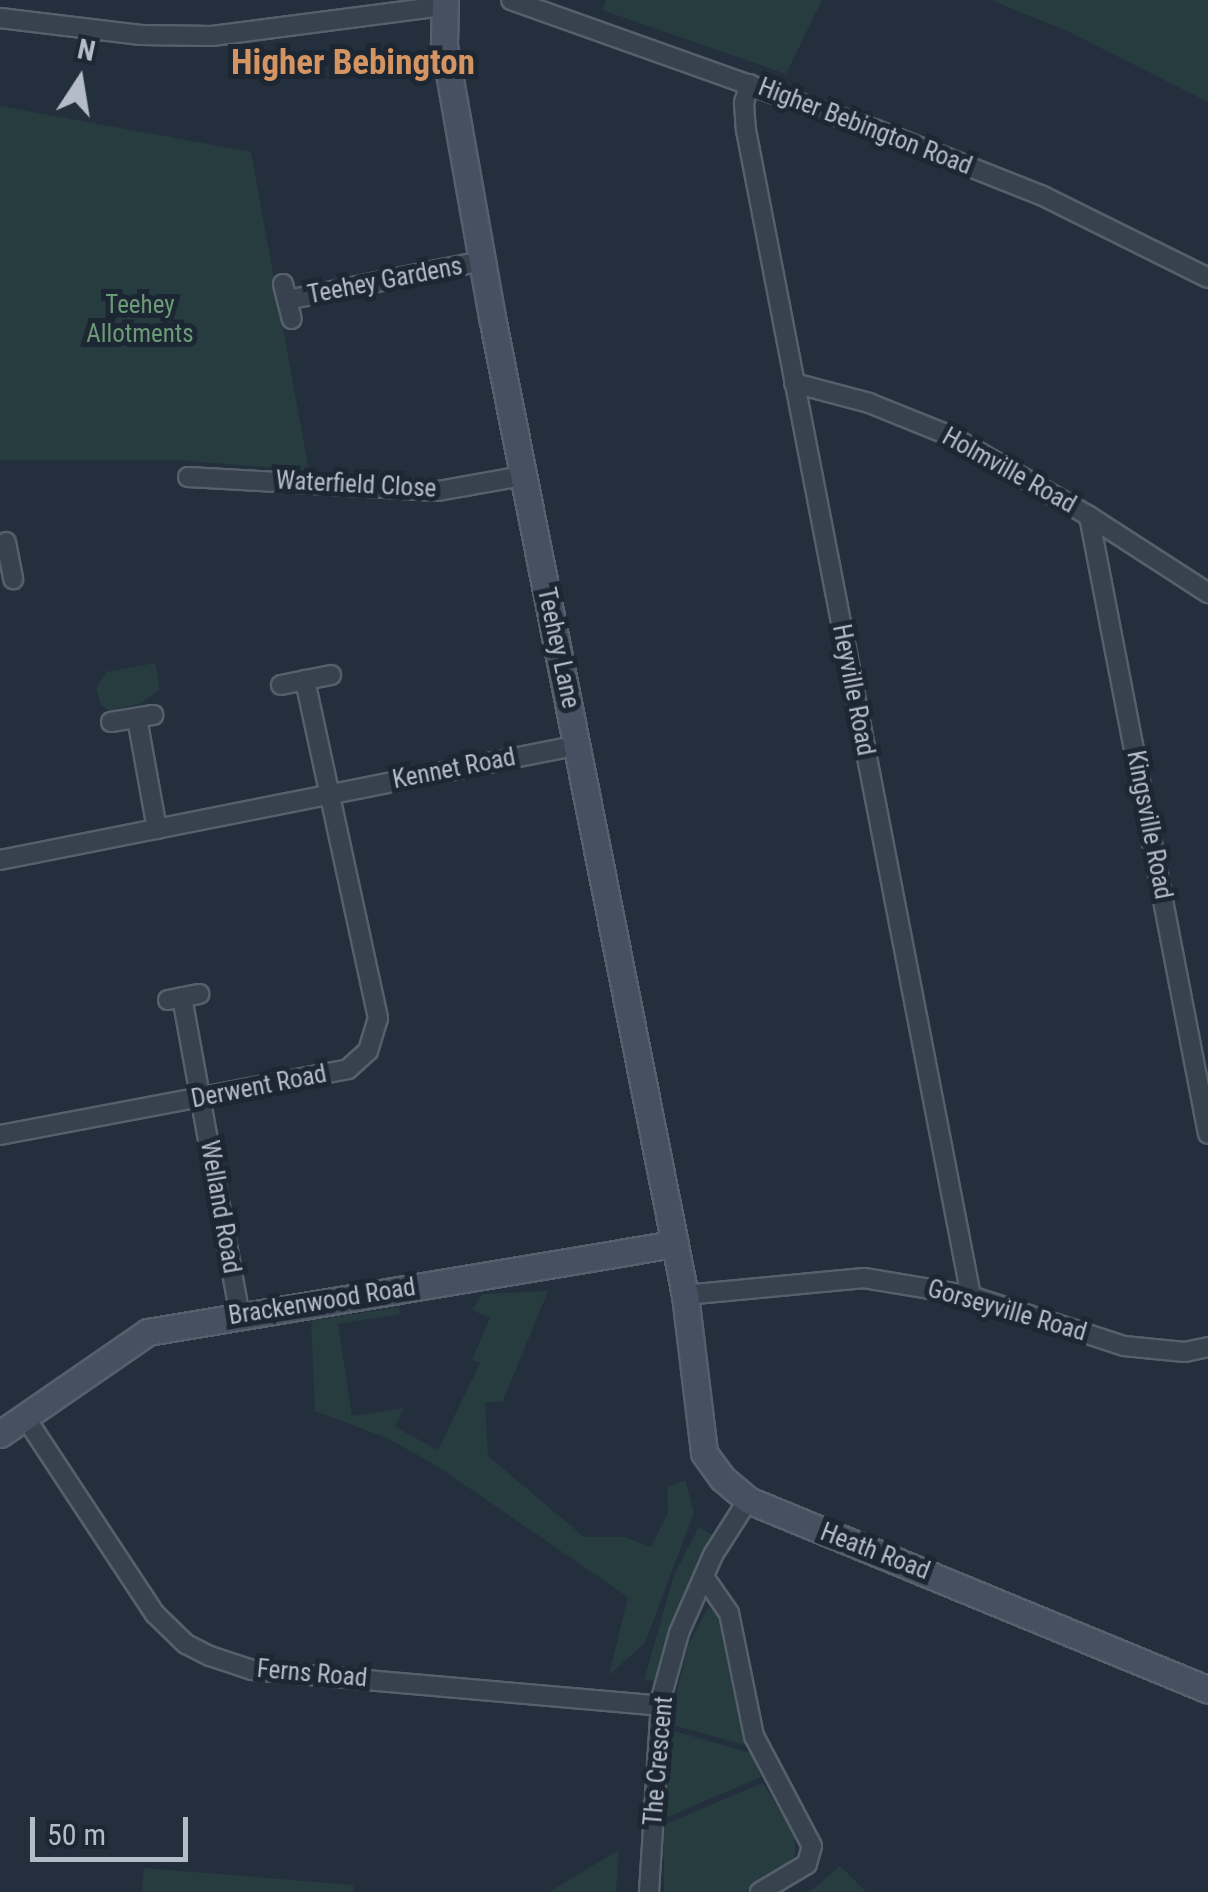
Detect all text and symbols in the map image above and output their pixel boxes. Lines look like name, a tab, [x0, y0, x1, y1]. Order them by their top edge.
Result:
north arrow	[30, 30, 130, 130]
text: N	[75, 32, 98, 68]
district label: Higher Bebington	[231, 42, 475, 84]
street label: Higher Bebington Road	[754, 72, 976, 182]
street label: Teehey Gardens	[305, 251, 465, 311]
park label: Teehey Allotments	[86, 291, 194, 350]
street label: Holmville Road	[937, 422, 1081, 520]
street label: Waterfield Close	[275, 466, 437, 504]
street label: Teehey Lane	[531, 585, 585, 711]
street label: Heyville Road	[826, 622, 880, 758]
street label: Kennet Road	[390, 742, 518, 796]
street label: Kingsville Road	[1120, 748, 1178, 902]
street label: Derwent Road	[189, 1059, 329, 1115]
street label: Welland Road	[194, 1138, 246, 1276]
street label: Brackenwood Road	[226, 1272, 418, 1332]
street label: Gorseyville Road	[924, 1274, 1090, 1348]
street label: Heath Road	[816, 1517, 934, 1587]
street label: Ferns Road	[256, 1654, 368, 1694]
street label: The Crescent	[638, 1695, 680, 1827]
scale bar	[35, 1797, 192, 1859]
text: 50 m	[47, 1817, 106, 1852]

